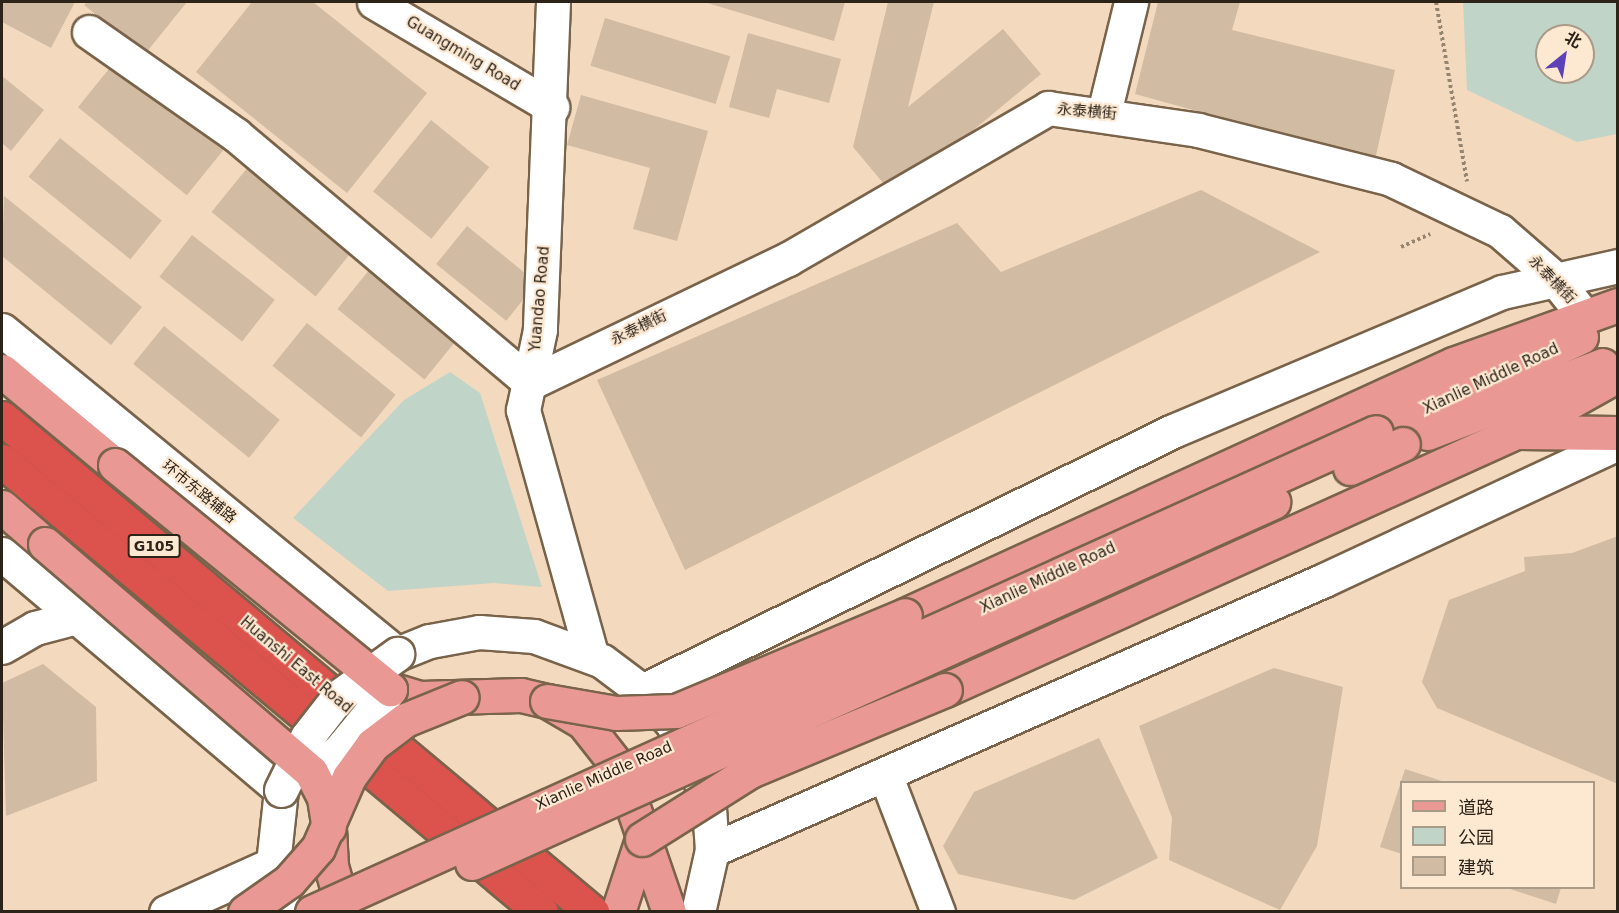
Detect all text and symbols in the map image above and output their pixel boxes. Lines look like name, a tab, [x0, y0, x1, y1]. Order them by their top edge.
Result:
street label: Guangming Road	[403, 13, 523, 95]
north arrow	[1535, 24, 1595, 84]
text: 北	[1562, 27, 1585, 52]
street label: 永泰横街	[1056, 100, 1118, 124]
street label: Yuandao Road	[526, 245, 554, 353]
street label: 永泰横街	[1525, 252, 1579, 308]
street label: 永泰横街	[608, 307, 670, 349]
street label: Xianlie Middle Road	[1420, 340, 1562, 418]
street label: 环市东路辅路	[158, 457, 240, 527]
road number: G105	[127, 535, 181, 557]
street label: Xianlie Middle Road	[977, 539, 1119, 617]
street label: Huanshi East Road	[236, 613, 356, 717]
street label: Xianlie Middle Road	[533, 738, 675, 814]
legend	[1400, 781, 1595, 889]
text: 道路	[1458, 797, 1494, 818]
text: 公园	[1458, 827, 1494, 848]
text: 建筑	[1458, 857, 1494, 878]

